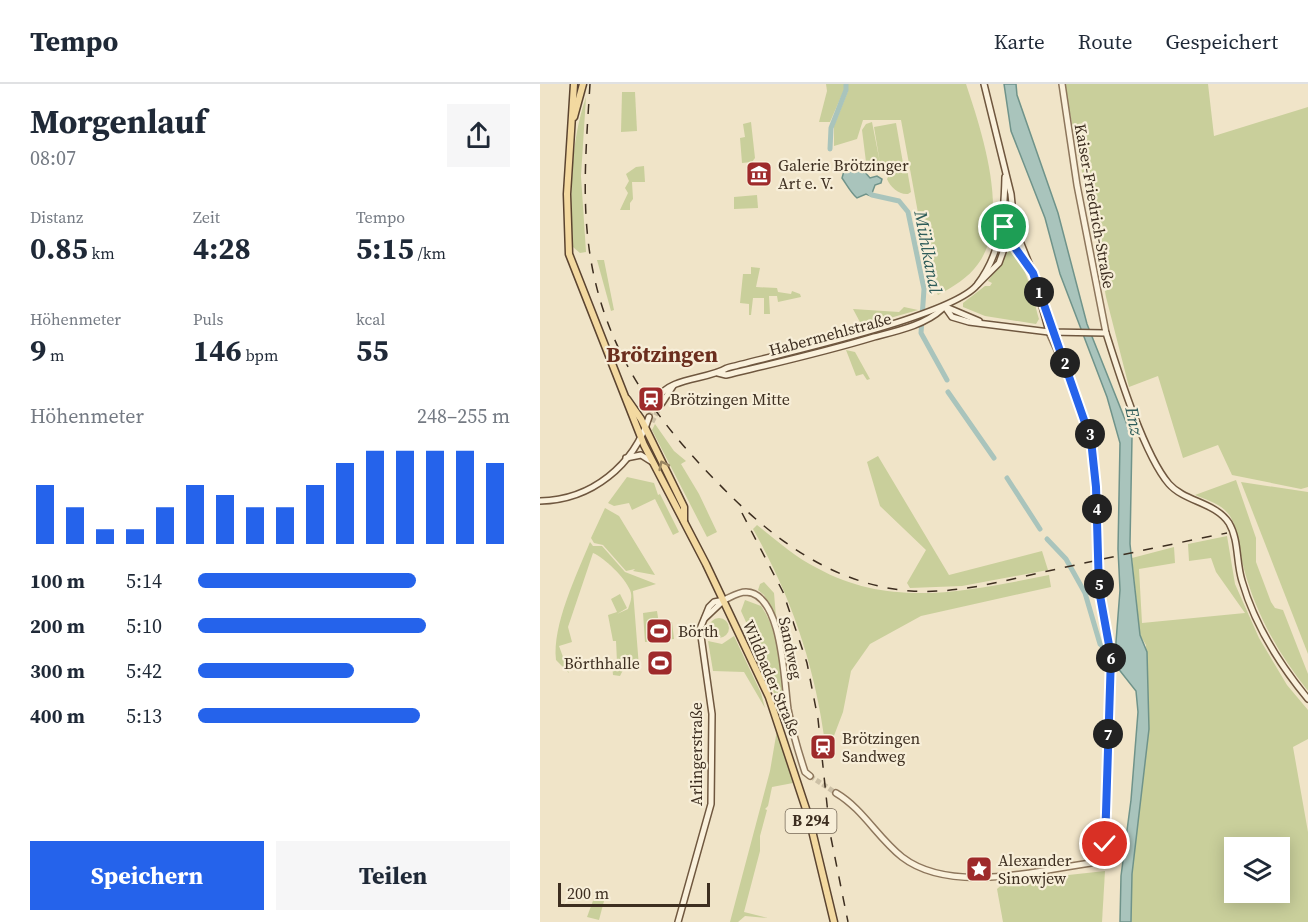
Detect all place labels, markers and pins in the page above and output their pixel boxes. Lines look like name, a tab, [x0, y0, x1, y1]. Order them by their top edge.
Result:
place label: Galerie Brötzinger Art e. V.	[778, 154, 909, 194]
museum icon: Galerie Brötzinger Art e. V.	[744, 159, 774, 189]
pin	[978, 201, 1029, 252]
pin: 1	[1024, 277, 1054, 307]
pin: 2	[1050, 348, 1080, 378]
station icon: Brötzingen Mitte	[636, 384, 666, 414]
place label: Brötzingen Mitte	[670, 388, 790, 410]
pin: 3	[1075, 419, 1105, 449]
pin: 4	[1082, 494, 1112, 524]
pin: 5	[1084, 569, 1114, 599]
sports icon: Börth	[644, 616, 674, 646]
place label: Börth	[678, 620, 719, 642]
pin: 6	[1096, 643, 1126, 673]
sports icon: Börthhalle	[645, 648, 675, 678]
place label: Börthhalle	[564, 652, 640, 674]
pin: 7	[1093, 719, 1123, 749]
place label: Brötzingen Sandweg	[842, 727, 921, 767]
station icon: Brötzingen Sandweg	[808, 732, 838, 762]
pin	[1079, 818, 1130, 869]
place label: Alexander Sinowjew	[998, 849, 1072, 889]
place icon: Alexander Sinowjew	[964, 854, 994, 884]

